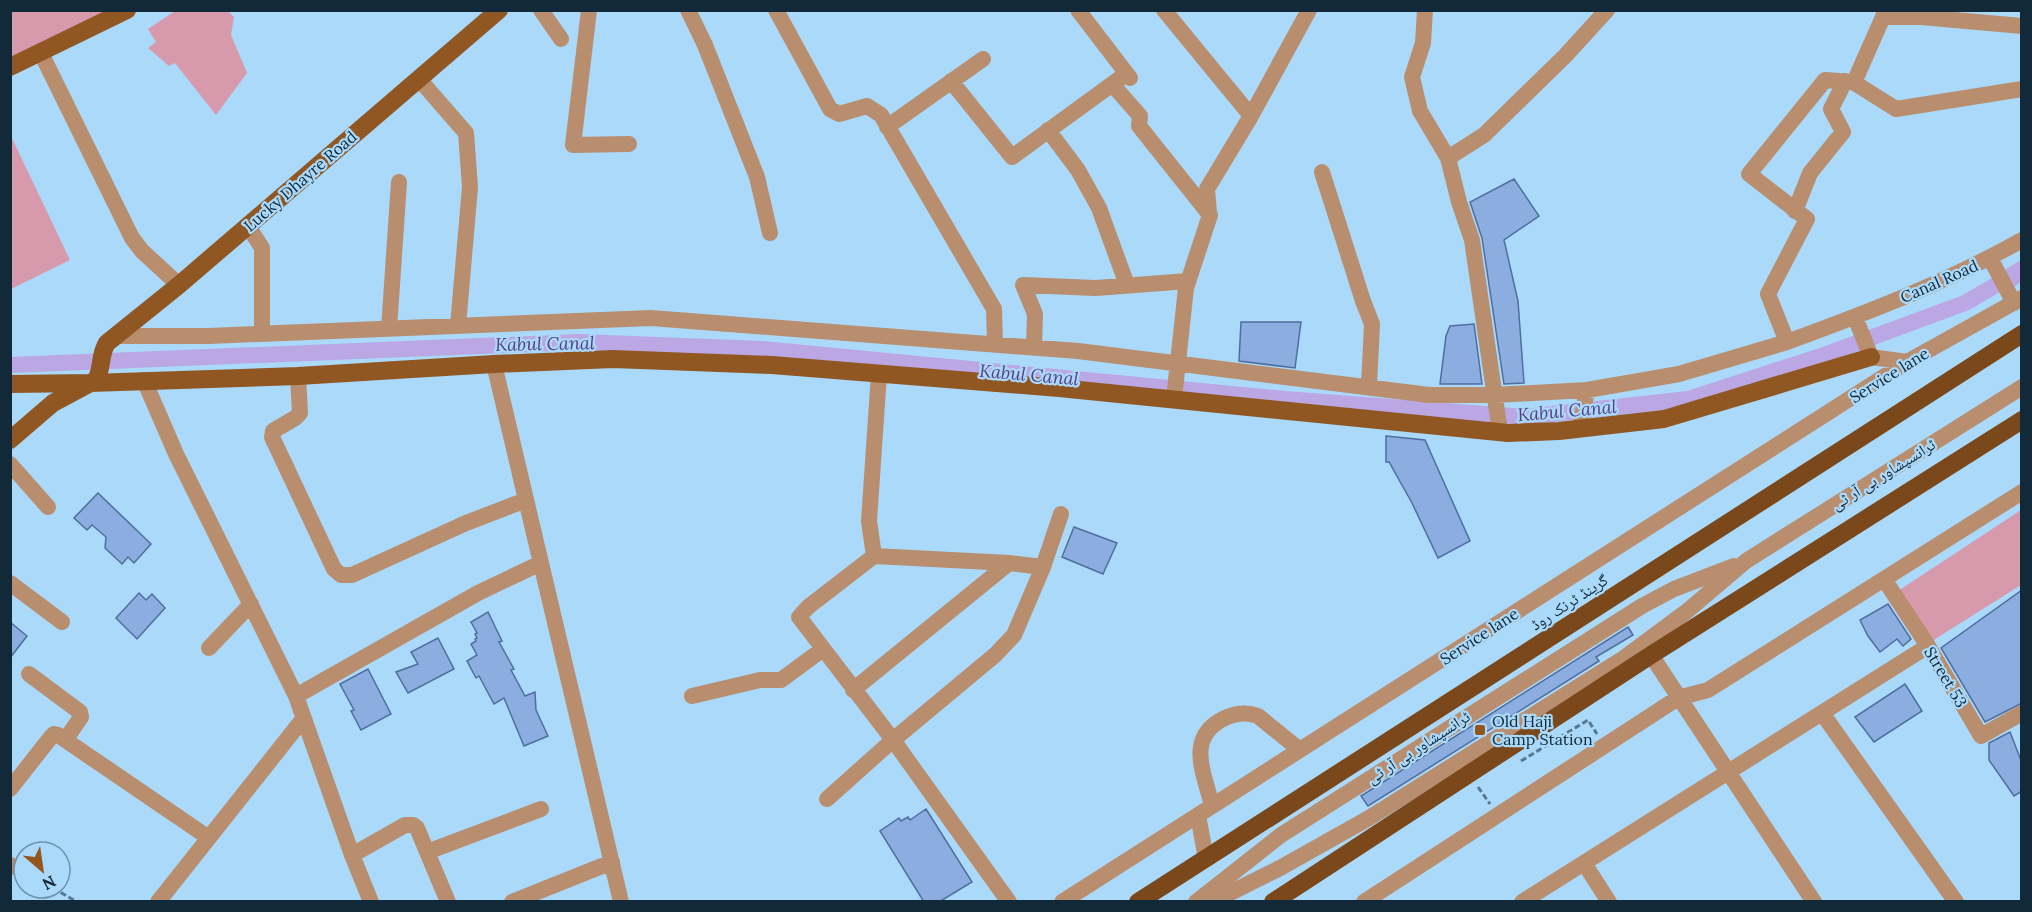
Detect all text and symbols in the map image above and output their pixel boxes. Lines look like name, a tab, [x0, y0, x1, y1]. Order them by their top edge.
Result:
street label: Lucky Dhayre Road	[239, 126, 361, 236]
street label: Canal Road	[1897, 255, 1981, 307]
water label: Kabul Canal	[495, 331, 595, 356]
street label: Service lane	[1846, 343, 1933, 407]
water label: Kabul Canal	[978, 359, 1080, 390]
water label: Kabul Canal	[1516, 395, 1618, 426]
street label: ٹرانسپشاور بی آر ٹی	[1827, 434, 1939, 515]
street label: گرینڈ ٹرنک روڈ	[1527, 569, 1612, 634]
street label: Service lane	[1436, 603, 1522, 669]
street label: Street 53	[1920, 643, 1972, 711]
street label: ٹرانسپشاور بی آر ٹی	[1363, 706, 1474, 789]
place label: Old Haji Camp Station	[1492, 711, 1593, 749]
marker: Old Haji Camp Station	[1473, 723, 1487, 737]
north arrow	[12, 840, 72, 900]
text: N	[39, 871, 60, 895]

